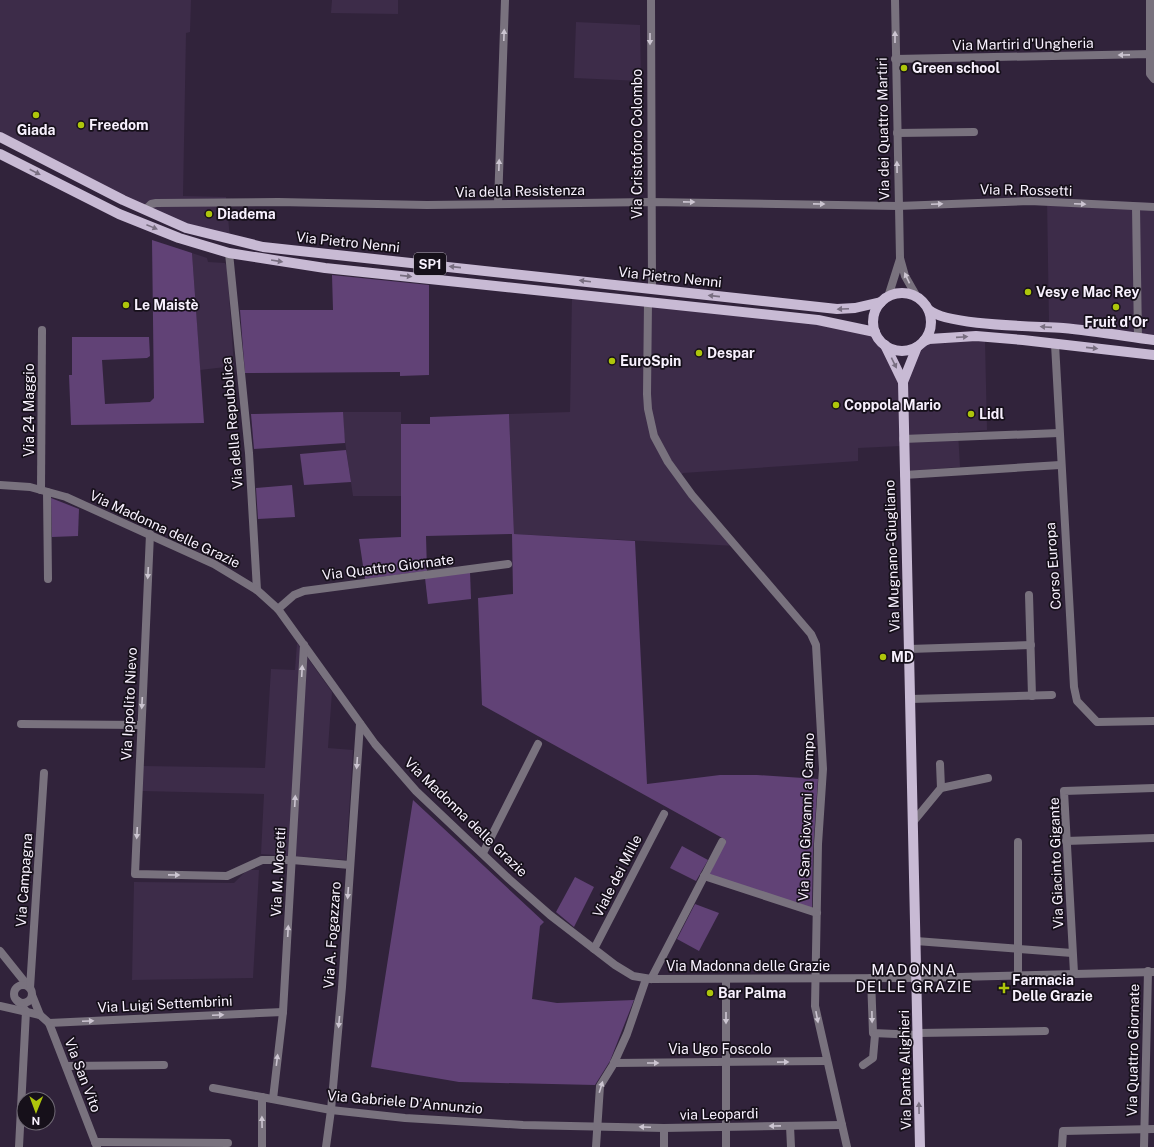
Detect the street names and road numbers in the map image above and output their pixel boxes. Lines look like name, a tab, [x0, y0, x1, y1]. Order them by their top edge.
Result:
street label: Via Martiri d'Ungheria	[952, 35, 1094, 53]
street label: Via dei Quattro Martiri	[874, 57, 892, 201]
street label: Via Cristoforo Colombo	[629, 69, 645, 219]
street label: Via R. Rossetti	[980, 181, 1072, 199]
street label: Via della Resistenza	[455, 182, 585, 200]
street label: Via Pietro Nenni	[295, 229, 401, 255]
road number: SP1	[414, 253, 446, 275]
street label: Via Pietro Nenni	[617, 264, 723, 290]
street label: Via della Repubblica	[218, 356, 246, 490]
street label: Via 24 Maggio	[21, 363, 37, 457]
street label: Via Mugnano-Giugliano	[881, 479, 903, 632]
street label: Via Madonna delle Grazie	[87, 487, 243, 571]
street label: Corso Europa	[1042, 522, 1064, 610]
street label: Via Quattro Giornate	[321, 551, 455, 583]
street label: Via Ippolito Nievo	[118, 647, 140, 761]
street label: Via San Giovanni a Campo	[795, 732, 817, 902]
street label: Via Madonna delle Grazie	[401, 754, 531, 880]
street label: Via Giacinto Gigante	[1046, 797, 1066, 929]
street label: Via M. Moretti	[268, 827, 288, 917]
street label: Viale dei Mille	[589, 832, 645, 920]
street label: Via Campagna	[13, 833, 35, 927]
street label: Via A. Fogazzaro	[320, 881, 344, 989]
street label: Via Madonna delle Grazie	[666, 958, 830, 974]
street label: Via Quattro Giornate	[1124, 983, 1142, 1116]
street label: Via Luigi Settembrini	[97, 992, 233, 1016]
street label: Via Dante Alighieri	[896, 1010, 914, 1130]
street label: Via San Vito	[61, 1036, 105, 1114]
street label: Via Ugo Foscolo	[668, 1041, 772, 1057]
street label: Via Gabriele D'Annunzio	[327, 1087, 483, 1117]
street label: via Leopardi	[680, 1105, 758, 1123]

